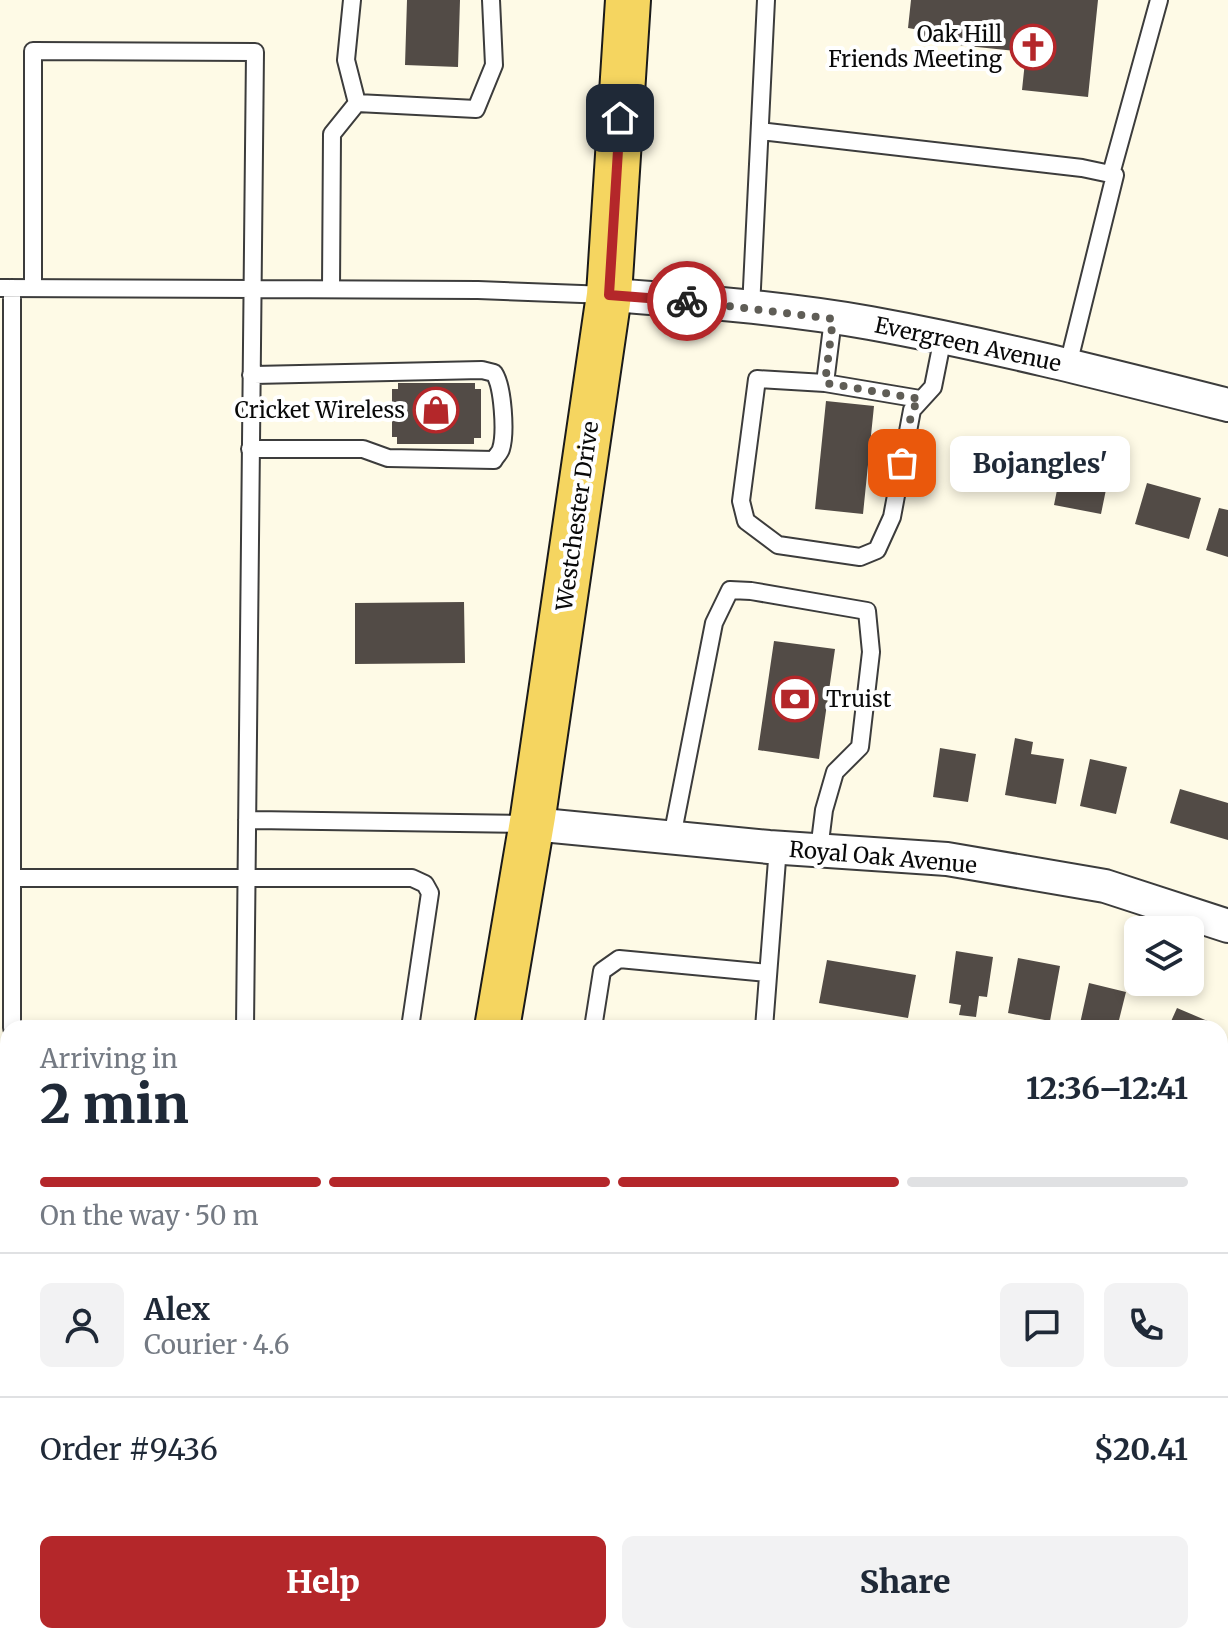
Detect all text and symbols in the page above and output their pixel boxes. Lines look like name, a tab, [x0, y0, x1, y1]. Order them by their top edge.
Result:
place label: Oak Hill Friends Meeting	[828, 20, 1002, 73]
church icon: Oak Hill Friends Meeting	[1009, 23, 1057, 71]
pin	[586, 84, 654, 152]
icon: home	[598, 96, 642, 140]
courier	[647, 261, 727, 341]
icon: bike	[665, 279, 709, 323]
street label: Evergreen Avenue	[872, 311, 1064, 377]
shop icon: Cricket Wireless	[412, 386, 460, 434]
place label: Cricket Wireless	[235, 396, 405, 424]
street label: Westchester Drive	[550, 419, 604, 614]
pin	[868, 429, 936, 497]
callout: Bojangles'	[950, 435, 1130, 491]
icon: bag	[880, 441, 924, 485]
text: Bojangles'	[972, 447, 1108, 480]
bank icon: Truist	[771, 675, 819, 723]
place label: Truist	[826, 685, 892, 713]
street label: Royal Oak Avenue	[788, 835, 978, 879]
map controls	[1124, 916, 1204, 996]
button: layers	[1124, 916, 1204, 996]
text: Arriving in	[40, 1042, 178, 1075]
text: 12:36–12:41	[1026, 1069, 1188, 1107]
text: 2 min	[40, 1072, 189, 1137]
text: On the way · 50 m	[40, 1199, 259, 1232]
button: person	[40, 1283, 124, 1367]
button: chat	[1000, 1283, 1084, 1367]
button: phone	[1104, 1283, 1188, 1367]
text: Alex	[144, 1290, 210, 1328]
text: Courier · 4.6	[144, 1328, 290, 1361]
text: Order #9436	[40, 1430, 218, 1468]
text: $20.41	[1094, 1430, 1188, 1468]
button: Help	[40, 1536, 606, 1628]
button: Share	[622, 1536, 1188, 1628]

